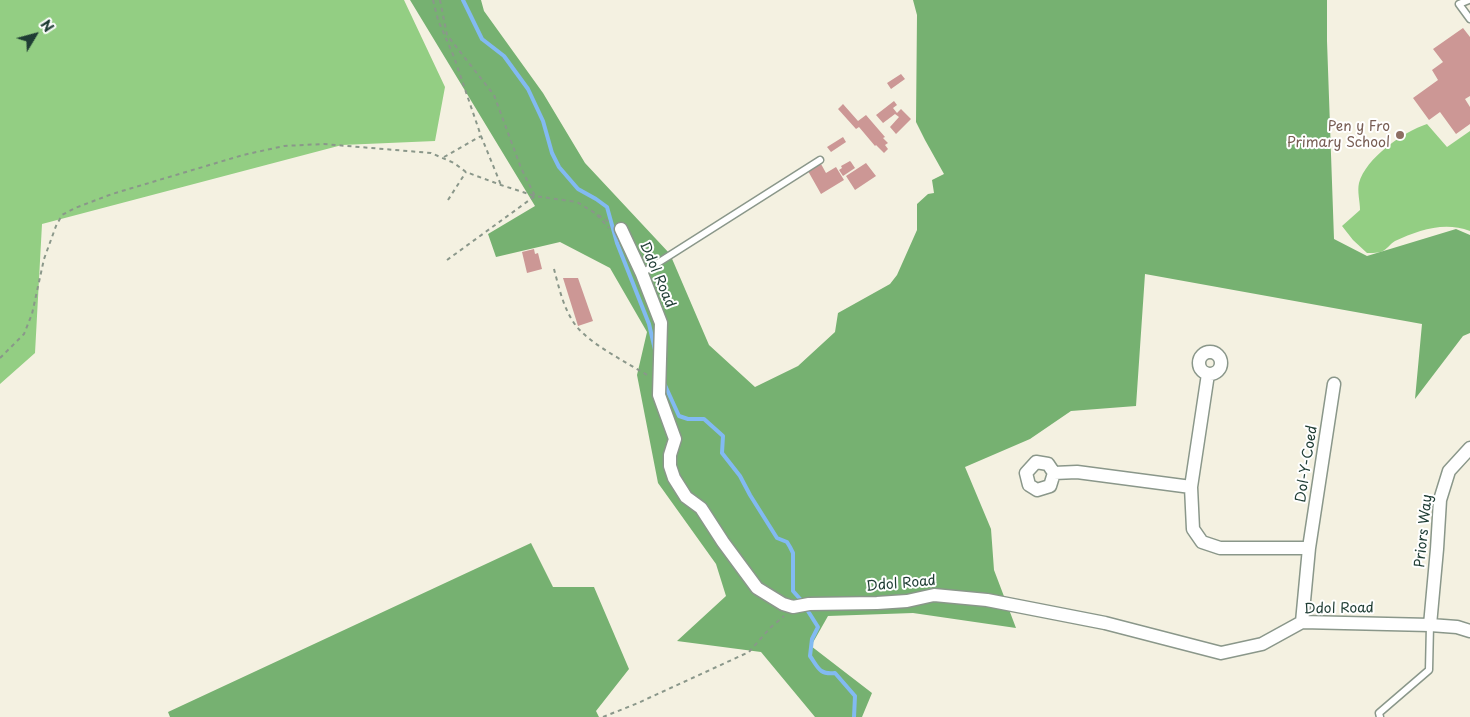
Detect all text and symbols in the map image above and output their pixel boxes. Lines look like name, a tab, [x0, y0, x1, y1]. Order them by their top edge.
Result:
north arrow	[10, 10, 60, 60]
text: N	[36, 15, 59, 36]
place label: Pen y Fro Primary School	[1287, 119, 1390, 152]
marker: Pen y Fro Primary School	[1394, 129, 1406, 141]
street label: Ddol Road	[636, 240, 678, 310]
street label: Dol-Y-Coed	[1293, 424, 1321, 504]
street label: Priors Way	[1412, 494, 1436, 568]
street label: Ddol Road	[865, 573, 937, 595]
street label: Ddol Road	[1304, 600, 1374, 618]

